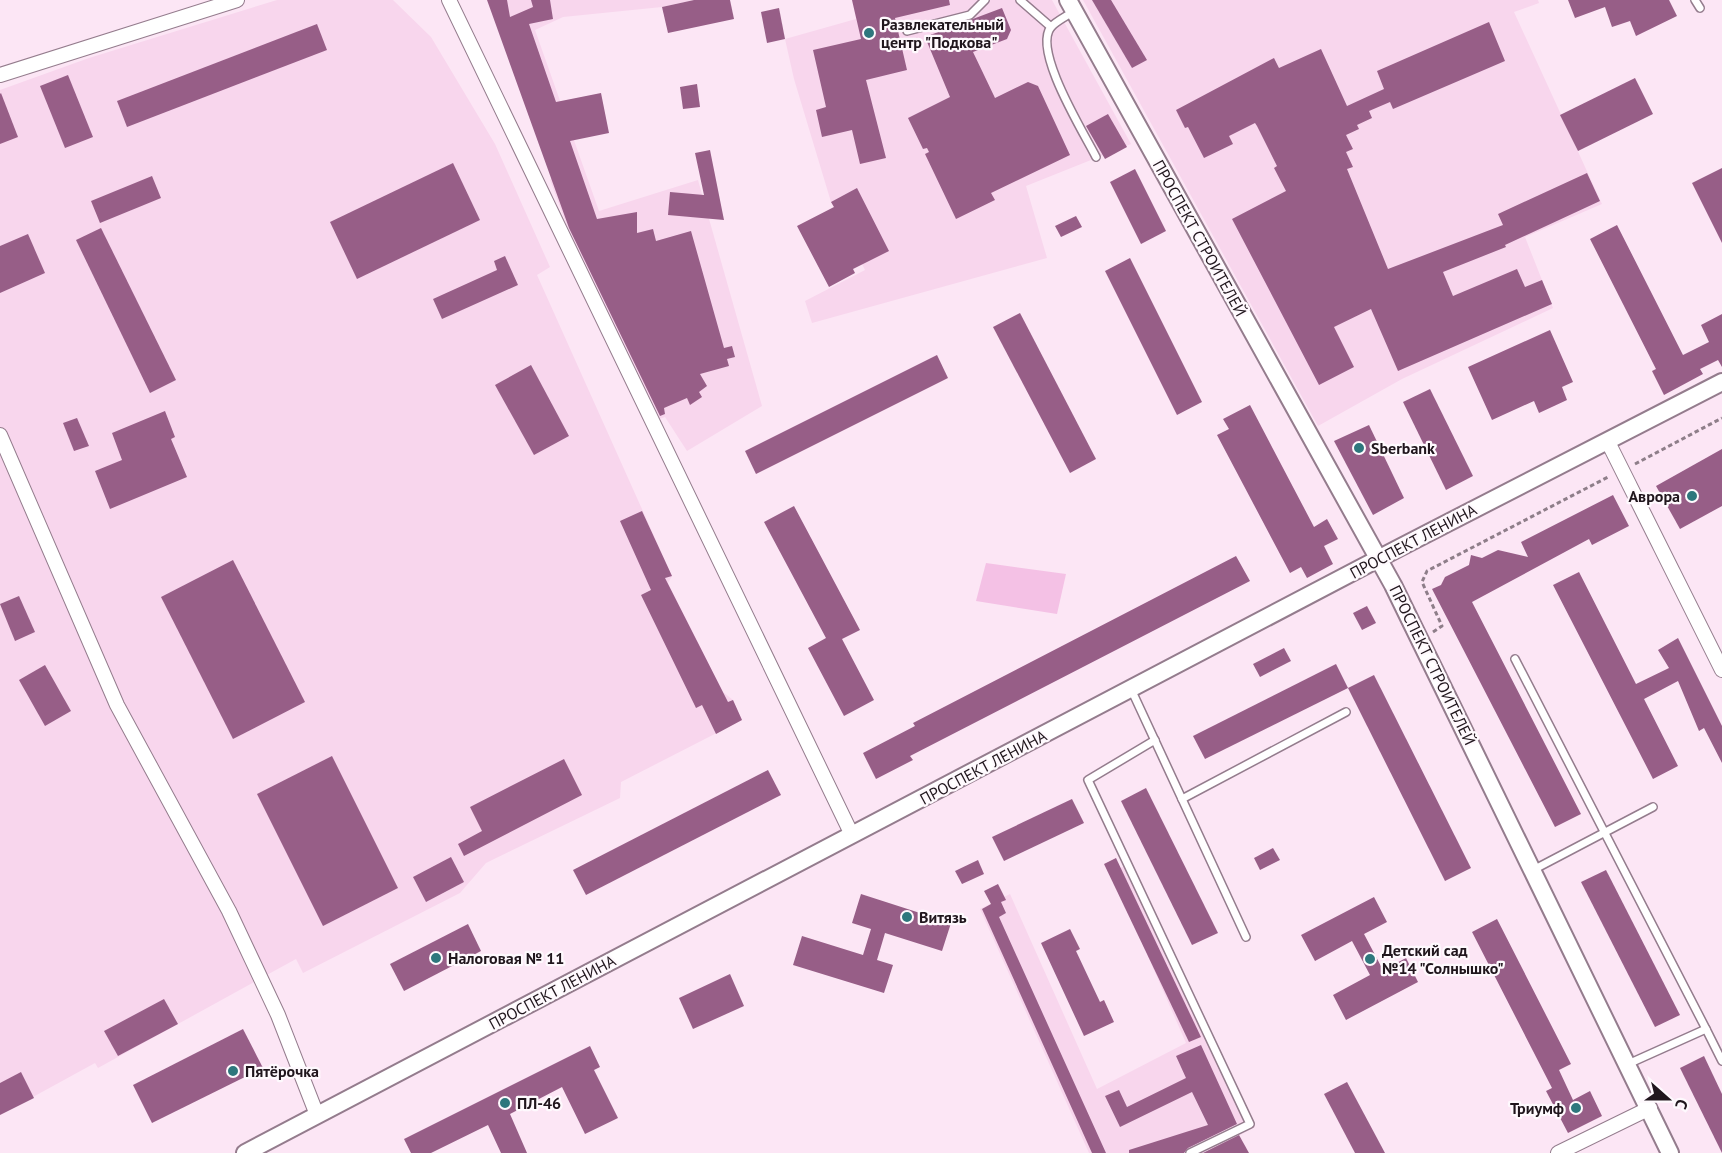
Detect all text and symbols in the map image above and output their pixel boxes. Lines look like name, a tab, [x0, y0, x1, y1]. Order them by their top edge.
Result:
place label: Развлекательный центр "Подкова"	[881, 14, 1004, 52]
marker: Развлекательный центр "Подкова"	[862, 26, 876, 40]
street label: ПРОСПЕКТ СТРОИТЕЛЕЙ	[1149, 156, 1251, 320]
place label: Sberbank	[1371, 438, 1435, 458]
marker: Sberbank	[1352, 441, 1366, 455]
place label: Аврора	[1628, 486, 1680, 506]
marker: Аврора	[1685, 489, 1699, 503]
street label: ПРОСПЕКТ ЛЕНИНА	[1346, 499, 1480, 583]
street label: ПРОСПЕКТ СТРОИТЕЛЕЙ	[1385, 582, 1481, 748]
street label: ПРОСПЕКТ ЛЕНИНА	[916, 725, 1050, 809]
place label: Витязь	[919, 907, 967, 927]
marker: Витязь	[900, 910, 914, 924]
place label: Детский сад №14 "Солнышко"	[1382, 940, 1504, 978]
place label: Налоговая № 11	[448, 948, 564, 968]
street label: ПРОСПЕКТ ЛЕНИНА	[485, 950, 619, 1034]
marker: Налоговая № 11	[429, 951, 443, 965]
marker: Детский сад №14 "Солнышко"	[1363, 952, 1377, 966]
place label: Пятёрочка	[245, 1061, 319, 1081]
marker: Пятёрочка	[226, 1064, 240, 1078]
north arrow	[1638, 1069, 1698, 1129]
place label: ПЛ-46	[517, 1093, 561, 1113]
marker: ПЛ-46	[498, 1096, 512, 1110]
text: С	[1671, 1097, 1693, 1112]
place label: Триумф	[1510, 1098, 1564, 1118]
marker: Триумф	[1569, 1101, 1583, 1115]

